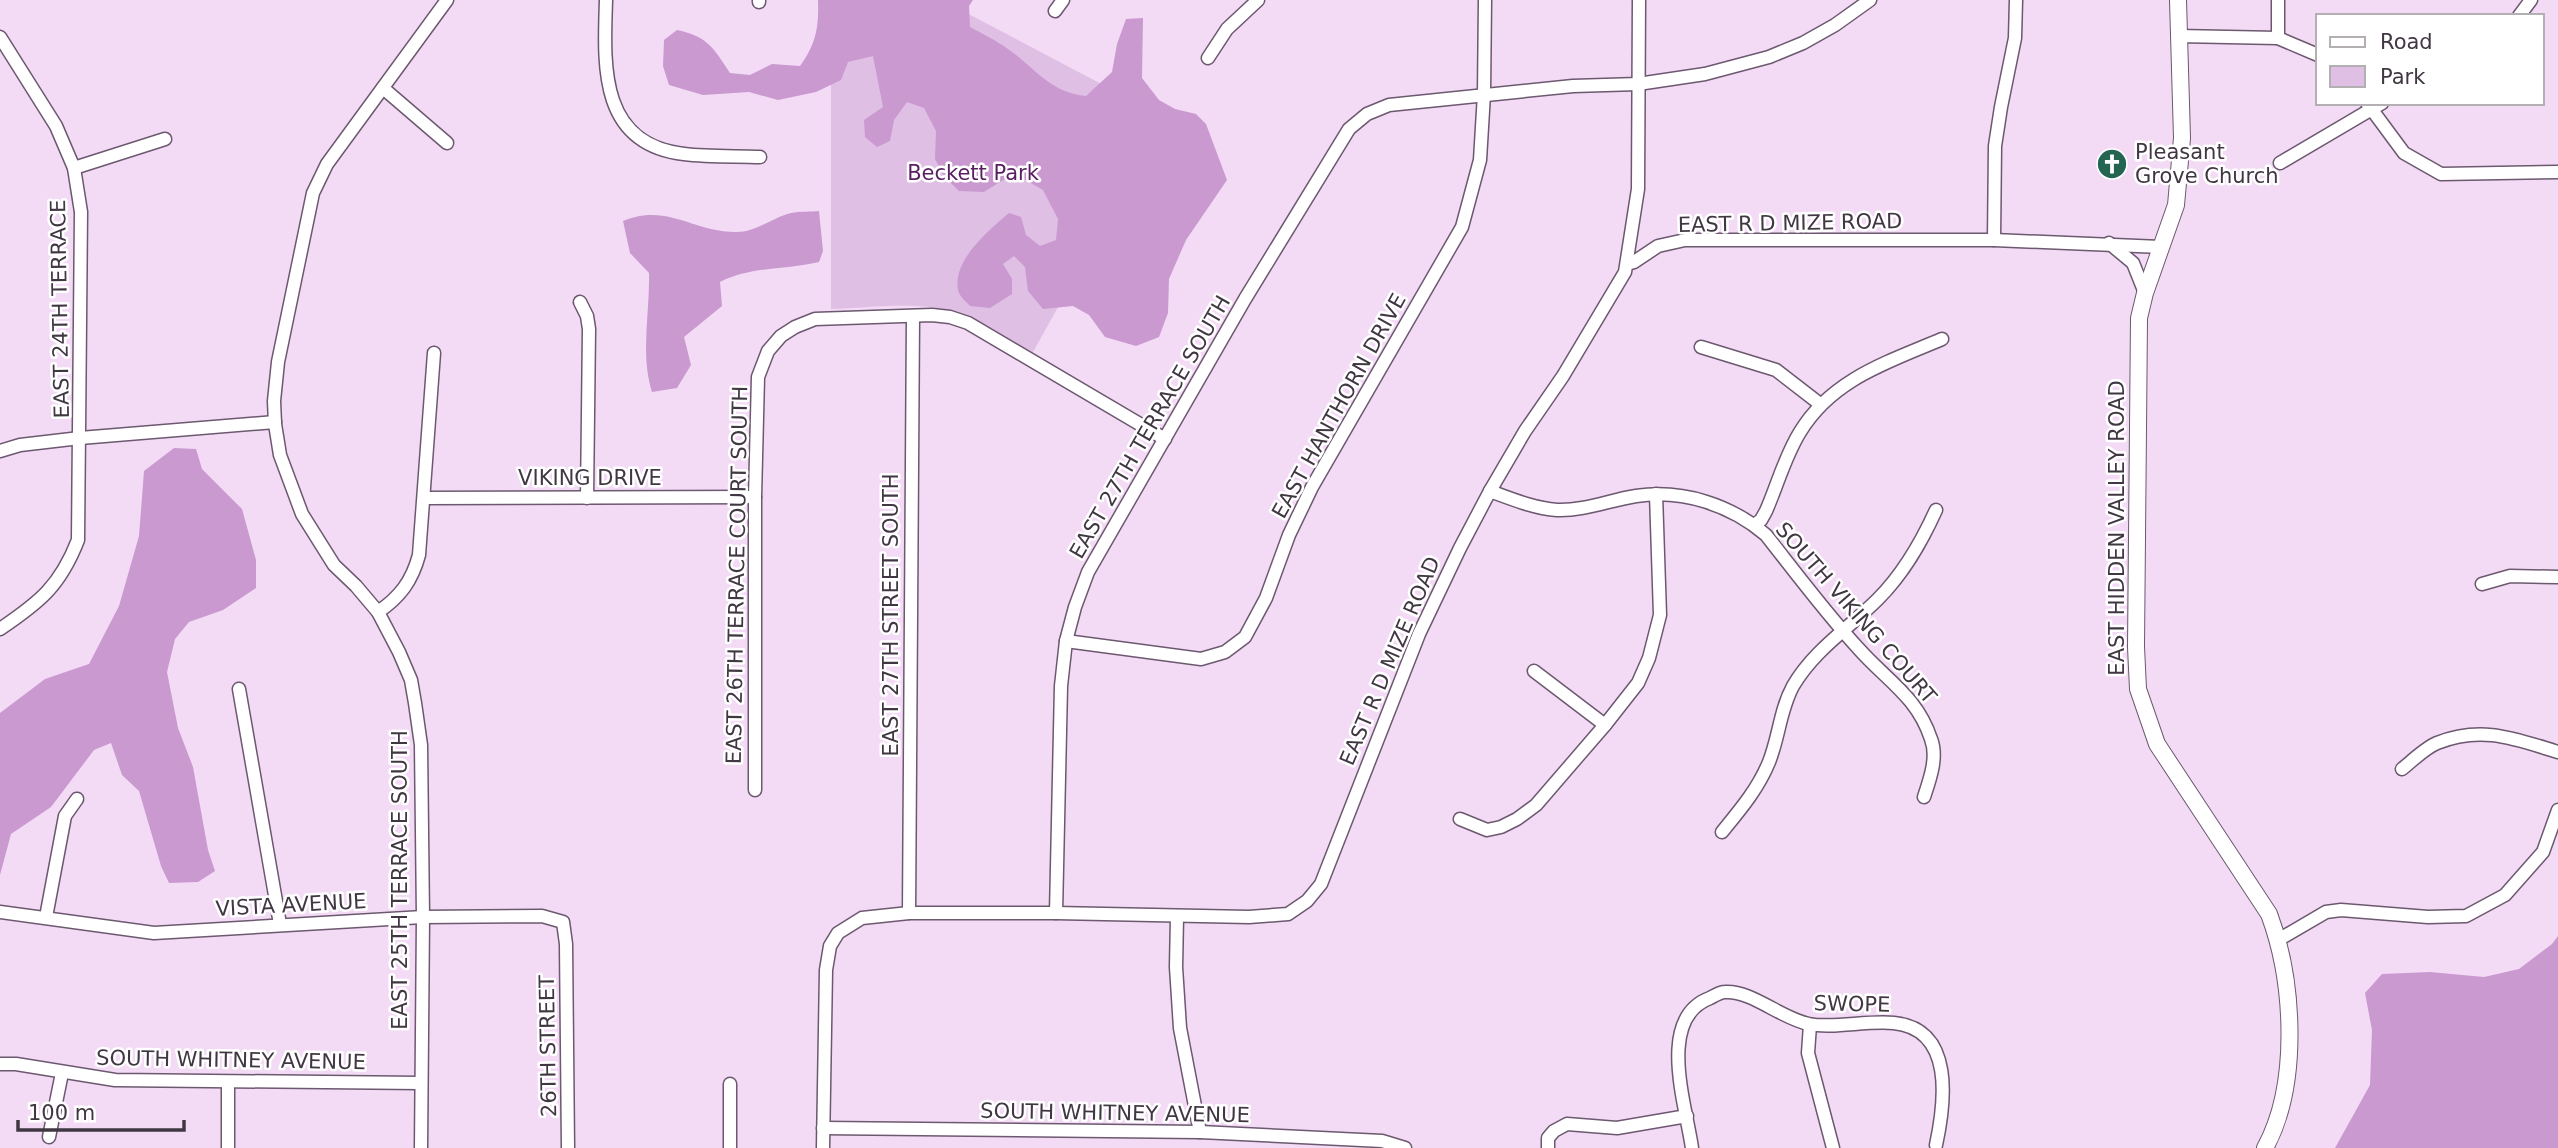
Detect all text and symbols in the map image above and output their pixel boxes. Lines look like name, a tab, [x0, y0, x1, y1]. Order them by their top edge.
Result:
legend	[2316, 14, 2544, 105]
text: Road	[2380, 30, 2433, 54]
text: Park	[2380, 65, 2426, 89]
place label: Pleasant Grove Church	[2135, 140, 2279, 188]
church icon: Pleasant Grove Church	[2095, 147, 2129, 181]
park label: Beckett Park	[907, 161, 1040, 185]
street label: EAST 24TH TERRACE	[46, 199, 74, 419]
street label: EAST R D MIZE ROAD	[1678, 209, 1902, 237]
street label: EAST HANTHORN DRIVE	[1267, 290, 1411, 522]
street label: EAST 27TH TERRACE SOUTH	[1065, 291, 1235, 563]
street label: EAST HIDDEN VALLEY ROAD	[2105, 380, 2129, 676]
street label: EAST 26TH TERRACE COURT SOUTH	[722, 386, 752, 764]
street label: VIKING DRIVE	[518, 466, 662, 490]
street label: EAST 27TH STREET SOUTH	[879, 473, 903, 757]
street label: SOUTH VIKING COURT	[1771, 518, 1941, 709]
street label: EAST R D MIZE ROAD	[1335, 553, 1445, 769]
street label: EAST 25TH TERRACE SOUTH	[388, 730, 412, 1030]
street label: VISTA AVENUE	[215, 889, 367, 921]
street label: 26TH STREET	[535, 975, 561, 1117]
street label: SWOPE	[1814, 991, 1890, 1017]
street label: SOUTH WHITNEY AVENUE	[96, 1046, 366, 1074]
scale bar	[18, 1088, 184, 1132]
street label: SOUTH WHITNEY AVENUE	[980, 1099, 1250, 1127]
text: 100 m	[28, 1101, 95, 1125]

